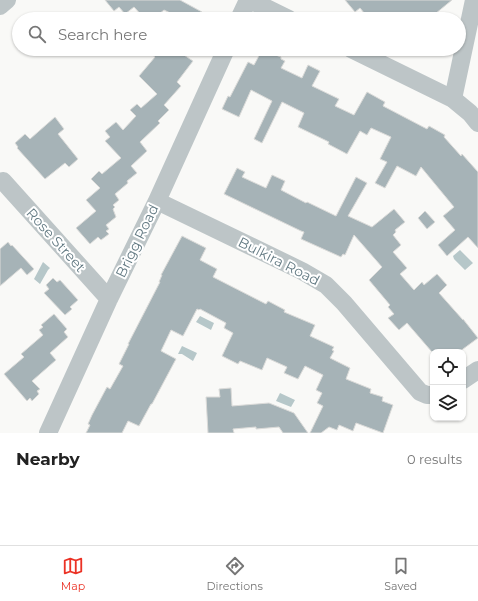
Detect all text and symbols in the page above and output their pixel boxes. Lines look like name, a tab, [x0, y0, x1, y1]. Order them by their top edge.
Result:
search box	[12, 12, 466, 56]
icon: search	[26, 23, 48, 45]
text: Search here	[58, 25, 147, 44]
street label: Brigg Road	[112, 201, 162, 281]
street label: Rose Street	[22, 204, 90, 276]
street label: Bulkira Road	[235, 233, 323, 289]
map controls	[430, 349, 466, 421]
button: locate	[430, 349, 466, 385]
button: layers	[430, 385, 466, 421]
text: Nearby	[16, 449, 80, 469]
text: 0 results	[407, 451, 462, 467]
tab: Map	[61, 555, 85, 593]
tab: Directions	[207, 555, 263, 593]
tab: Saved	[384, 555, 417, 593]

